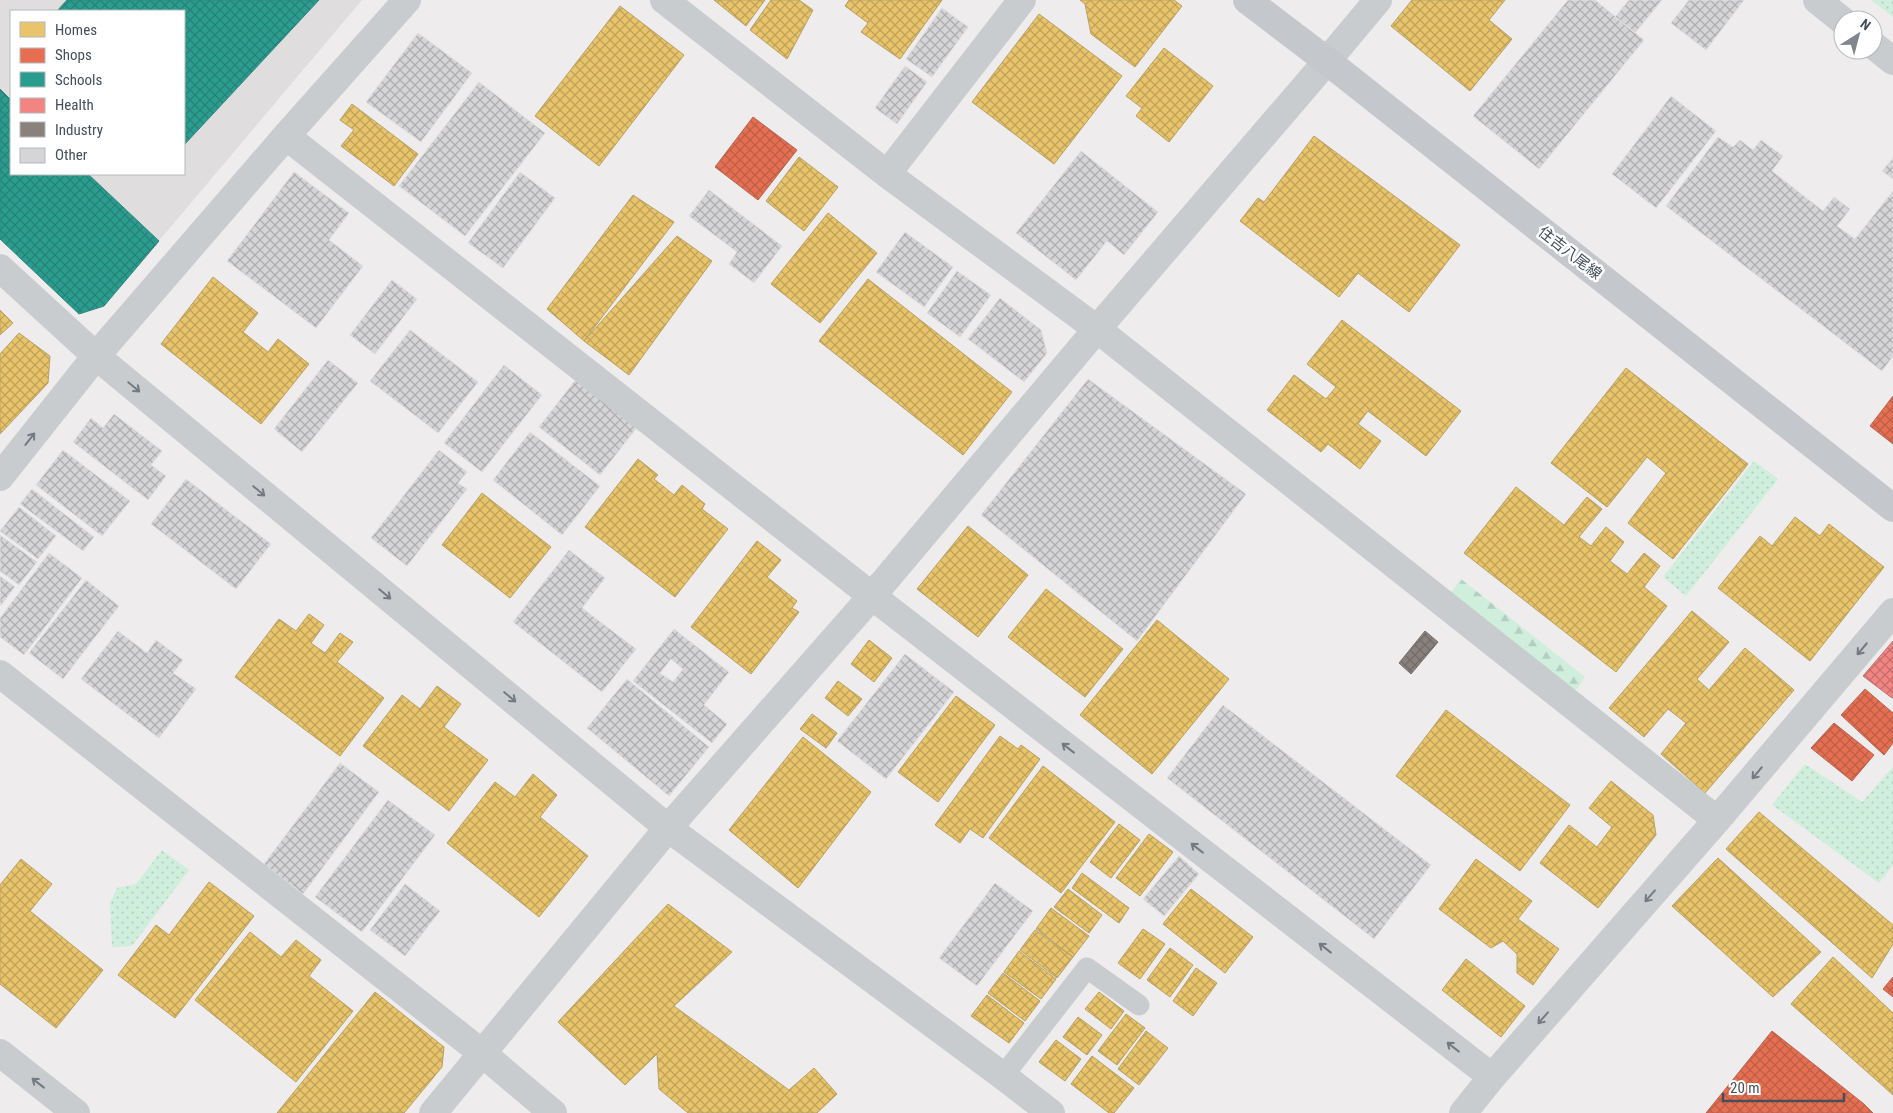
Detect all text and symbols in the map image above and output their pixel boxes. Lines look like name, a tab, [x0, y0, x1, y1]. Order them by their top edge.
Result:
legend	[10, 10, 185, 175]
north arrow	[1833, 10, 1883, 60]
text: N	[1857, 15, 1874, 33]
text: Homes	[55, 21, 97, 39]
text: Shops	[55, 46, 92, 64]
text: Schools	[55, 71, 102, 89]
text: Health	[55, 96, 94, 114]
text: Industry	[55, 121, 103, 139]
text: Other	[55, 146, 88, 164]
street label: 住吉八尾線	[1535, 223, 1605, 283]
one-way arrow	[127, 382, 140, 393]
one-way arrow	[25, 433, 36, 446]
one-way arrow	[253, 485, 266, 496]
one-way arrow	[378, 588, 391, 600]
one-way arrow	[1856, 642, 1867, 655]
one-way arrow	[503, 692, 516, 703]
one-way arrow	[1062, 743, 1075, 754]
one-way arrow	[1751, 766, 1762, 779]
one-way arrow	[1190, 843, 1203, 854]
one-way arrow	[1645, 890, 1656, 903]
one-way arrow	[1319, 942, 1332, 953]
one-way arrow	[1538, 1012, 1549, 1025]
one-way arrow	[1447, 1042, 1460, 1053]
scale bar	[1723, 1070, 1844, 1102]
one-way arrow	[31, 1078, 45, 1088]
text: 20 m	[1730, 1079, 1760, 1097]

